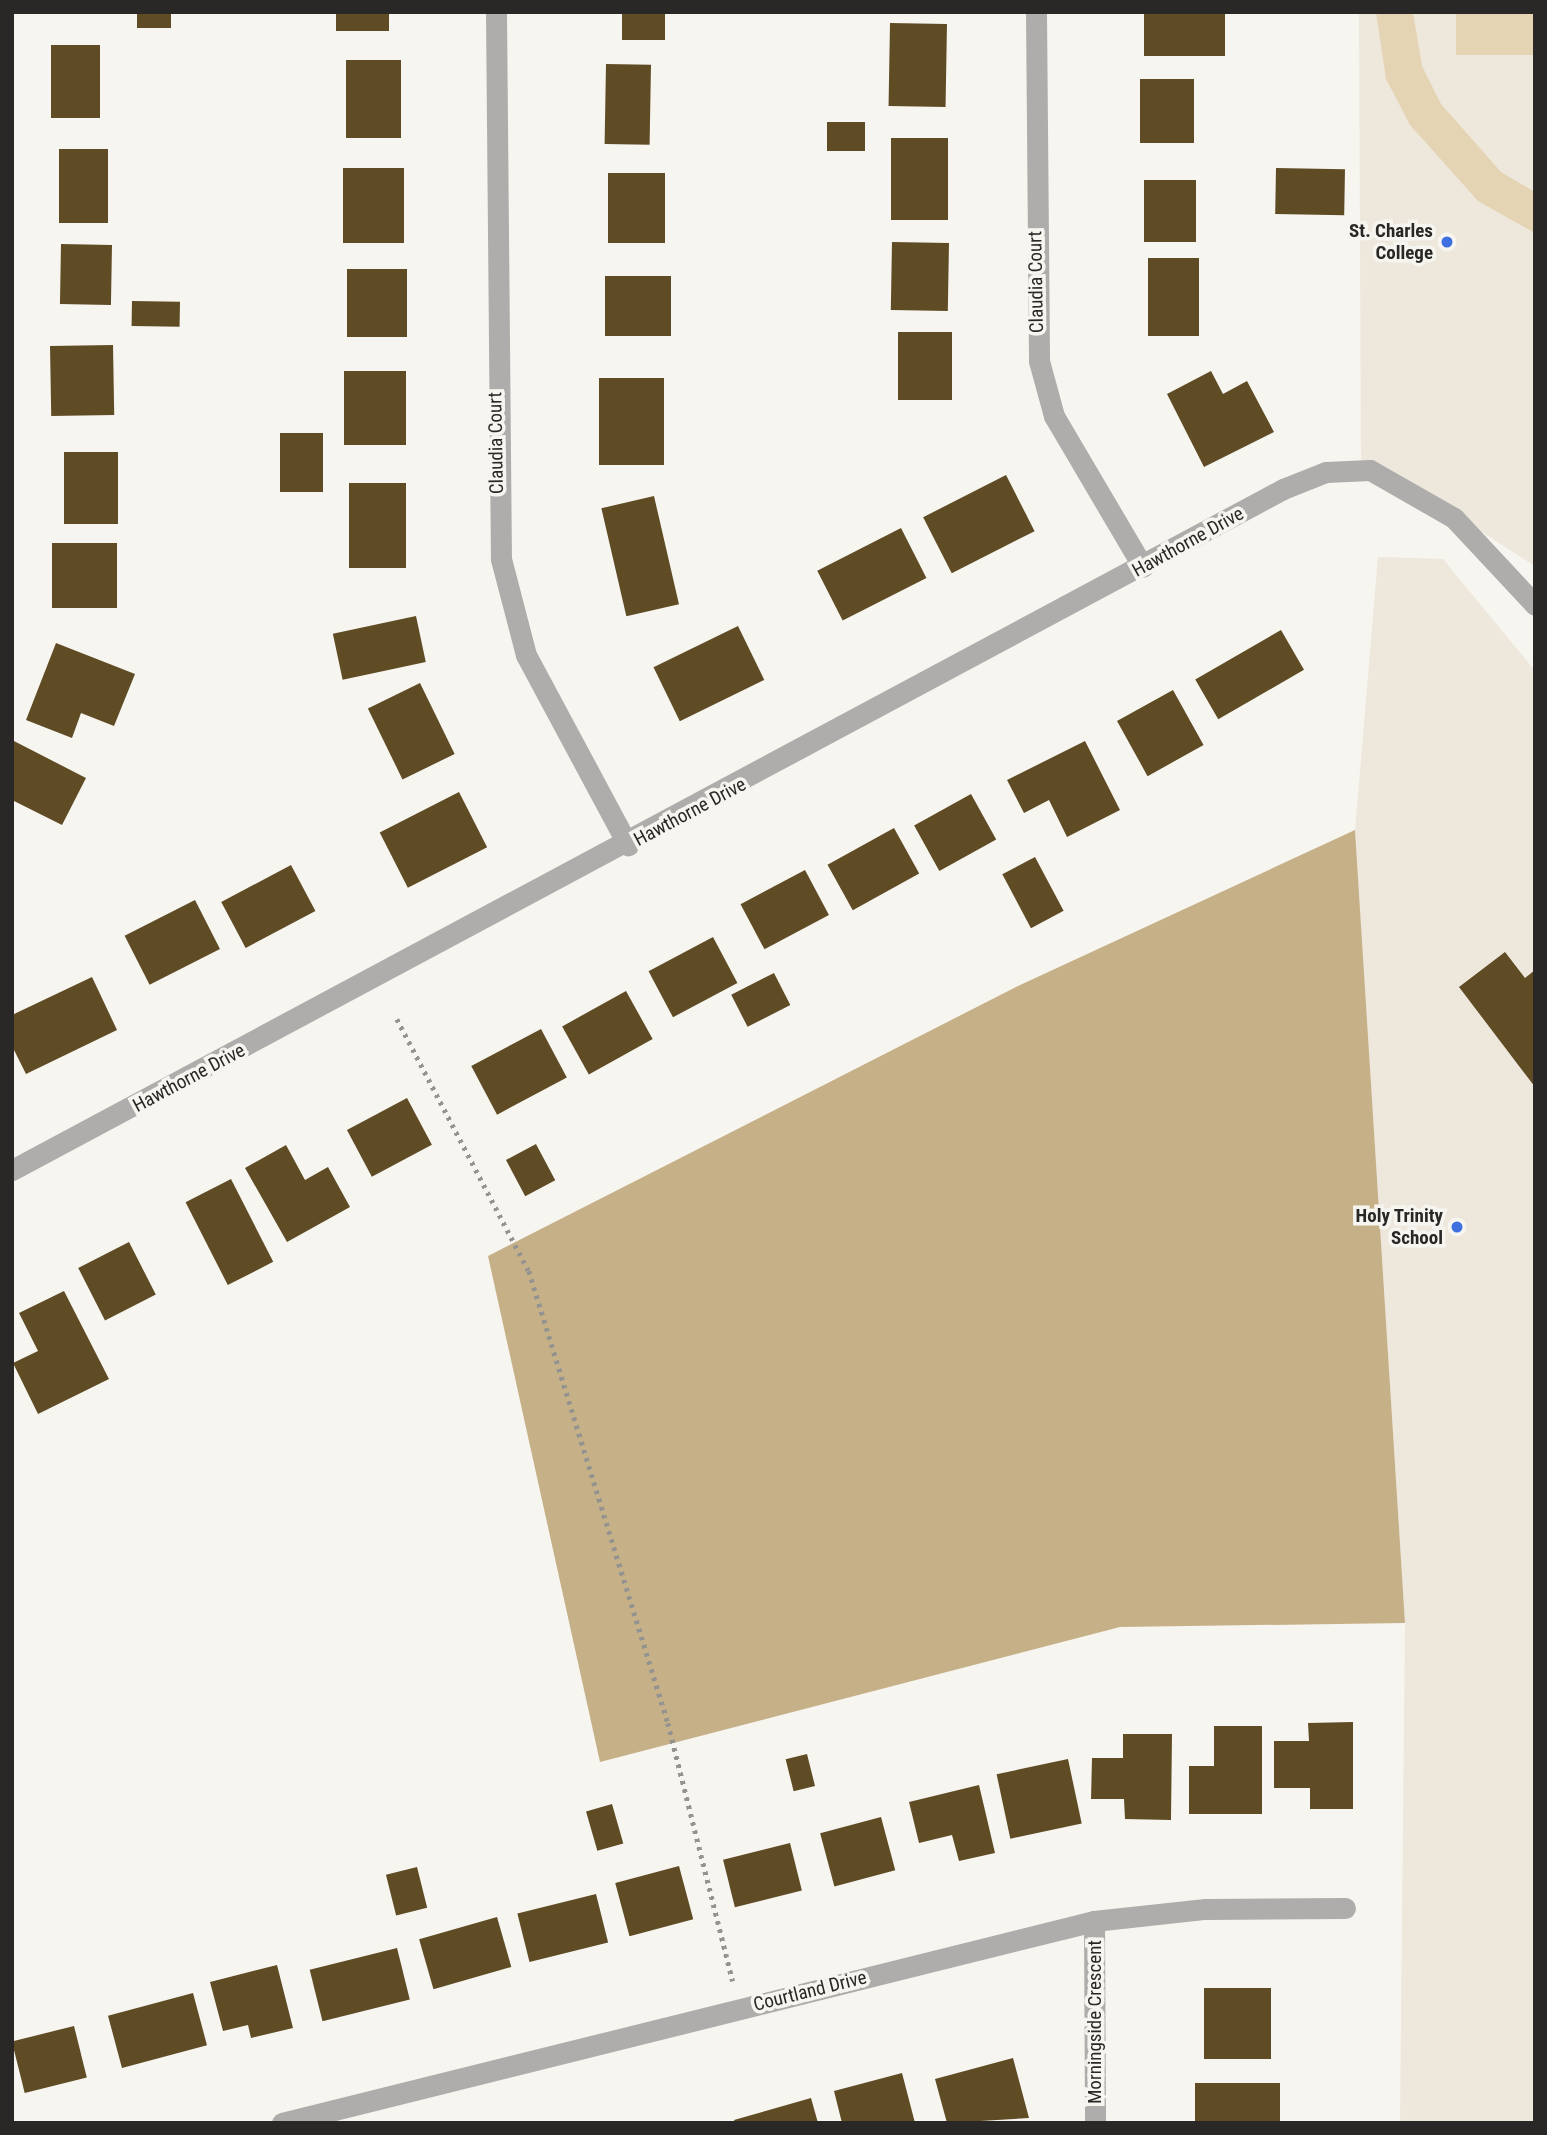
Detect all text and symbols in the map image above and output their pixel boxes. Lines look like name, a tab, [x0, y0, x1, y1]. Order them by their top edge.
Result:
place label: St. Charles College	[1349, 220, 1433, 264]
street label: Claudia Court	[1024, 231, 1048, 333]
marker: St. Charles College	[1439, 234, 1455, 250]
street label: Claudia Court	[484, 392, 508, 494]
street label: Hawthorne Drive	[1128, 502, 1248, 582]
street label: Hawthorne Drive	[630, 773, 750, 851]
street label: Hawthorne Drive	[129, 1039, 249, 1117]
place label: Holy Trinity School	[1355, 1205, 1443, 1249]
marker: Holy Trinity School	[1449, 1219, 1465, 1235]
street label: Morningside Crescent	[1084, 1940, 1106, 2104]
street label: Courtland Drive	[751, 1966, 869, 2016]

